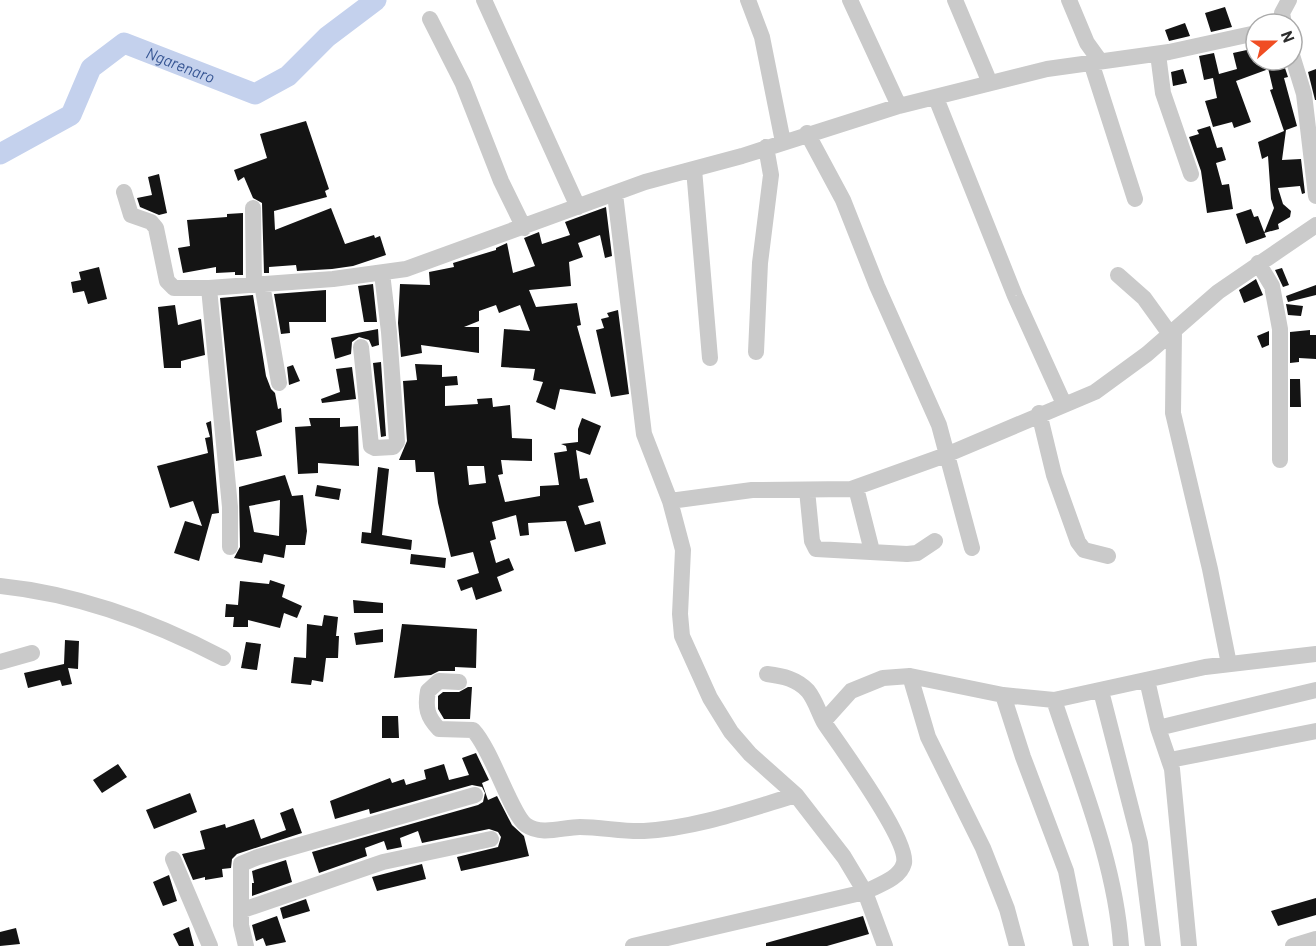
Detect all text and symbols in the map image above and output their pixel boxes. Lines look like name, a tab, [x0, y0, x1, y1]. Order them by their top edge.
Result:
north arrow	[1244, 12, 1304, 72]
text: N	[1278, 28, 1299, 45]
water label: Ngarenaro	[144, 43, 218, 86]

